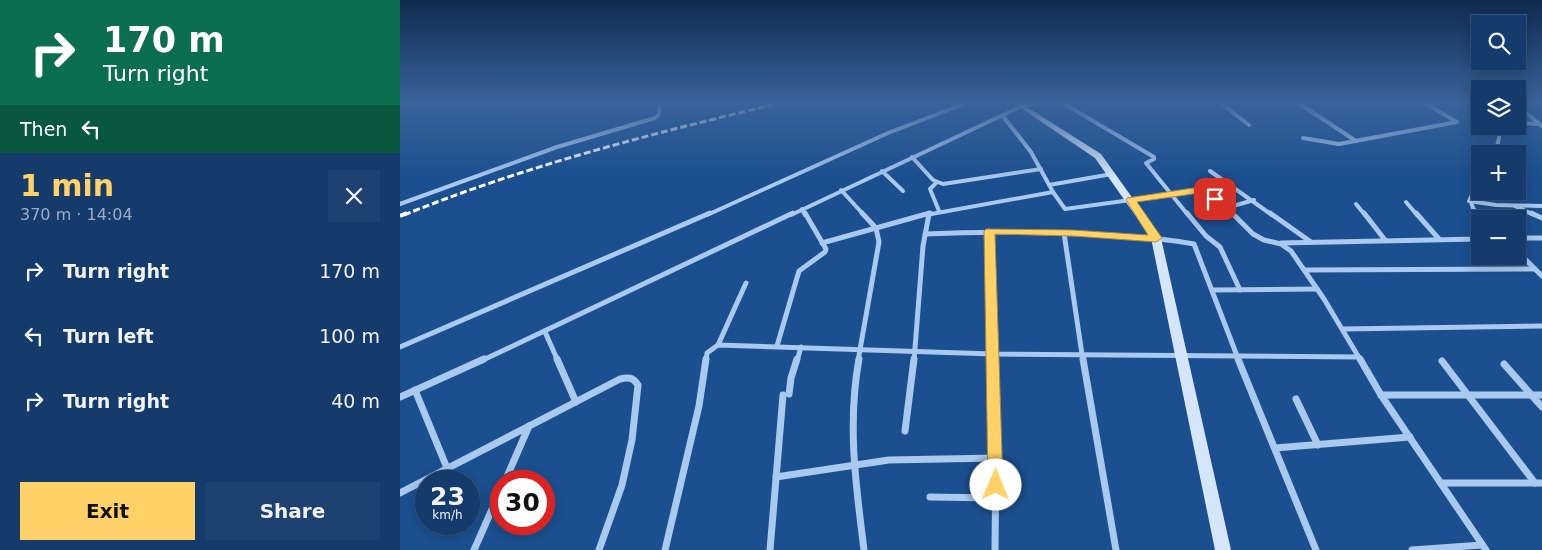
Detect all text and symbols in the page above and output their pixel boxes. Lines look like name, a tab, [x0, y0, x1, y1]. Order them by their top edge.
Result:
map controls	[1471, 15, 1526, 265]
button: search	[1471, 15, 1526, 70]
icon: right	[20, 20, 85, 85]
text: 170 m	[103, 20, 225, 60]
text: Turn right	[103, 61, 208, 86]
button: layers	[1471, 80, 1526, 135]
icon: left	[77, 115, 105, 143]
text: Then	[20, 118, 67, 140]
button: +	[1471, 145, 1526, 200]
text: 1 min	[20, 168, 114, 203]
button: close	[328, 170, 380, 222]
pin	[1194, 178, 1236, 220]
icon: arrive	[1201, 185, 1229, 213]
text: 370 m · 14:04	[20, 205, 133, 224]
button: −	[1471, 210, 1526, 265]
icon: right	[20, 257, 48, 285]
text: Turn right	[63, 260, 169, 282]
text: 170 m	[319, 260, 380, 282]
icon: left	[20, 322, 48, 350]
text: Turn left	[63, 325, 154, 347]
text: 100 m	[319, 325, 380, 347]
icon: right	[20, 387, 48, 415]
text: Turn right	[63, 390, 169, 412]
text: 40 m	[331, 390, 380, 412]
position arrow	[969, 458, 1021, 510]
speed limit sign: 30	[490, 470, 555, 535]
button: Exit	[20, 482, 195, 540]
button: Share	[205, 482, 380, 540]
text: 23	[430, 482, 465, 511]
text: km/h	[432, 508, 463, 522]

